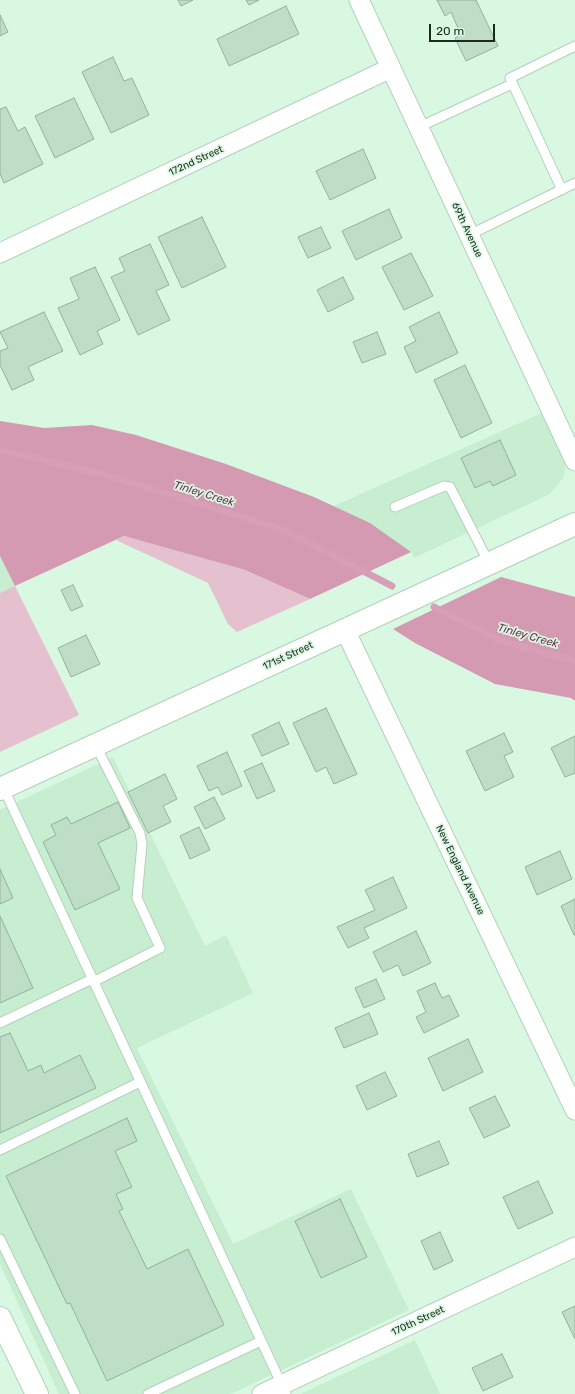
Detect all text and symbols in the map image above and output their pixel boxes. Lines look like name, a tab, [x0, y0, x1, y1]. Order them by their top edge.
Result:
scale bar	[431, 16, 497, 42]
text: 20 m	[436, 24, 464, 38]
street label: 172nd Street	[167, 143, 225, 179]
street label: 69th Avenue	[449, 201, 485, 259]
water label: Tinley Creek	[172, 479, 236, 509]
water label: Tinley Creek	[496, 621, 560, 651]
street label: 171st Street	[261, 639, 315, 673]
street label: New England Avenue	[433, 823, 487, 917]
street label: 170th Street	[390, 1303, 446, 1339]

